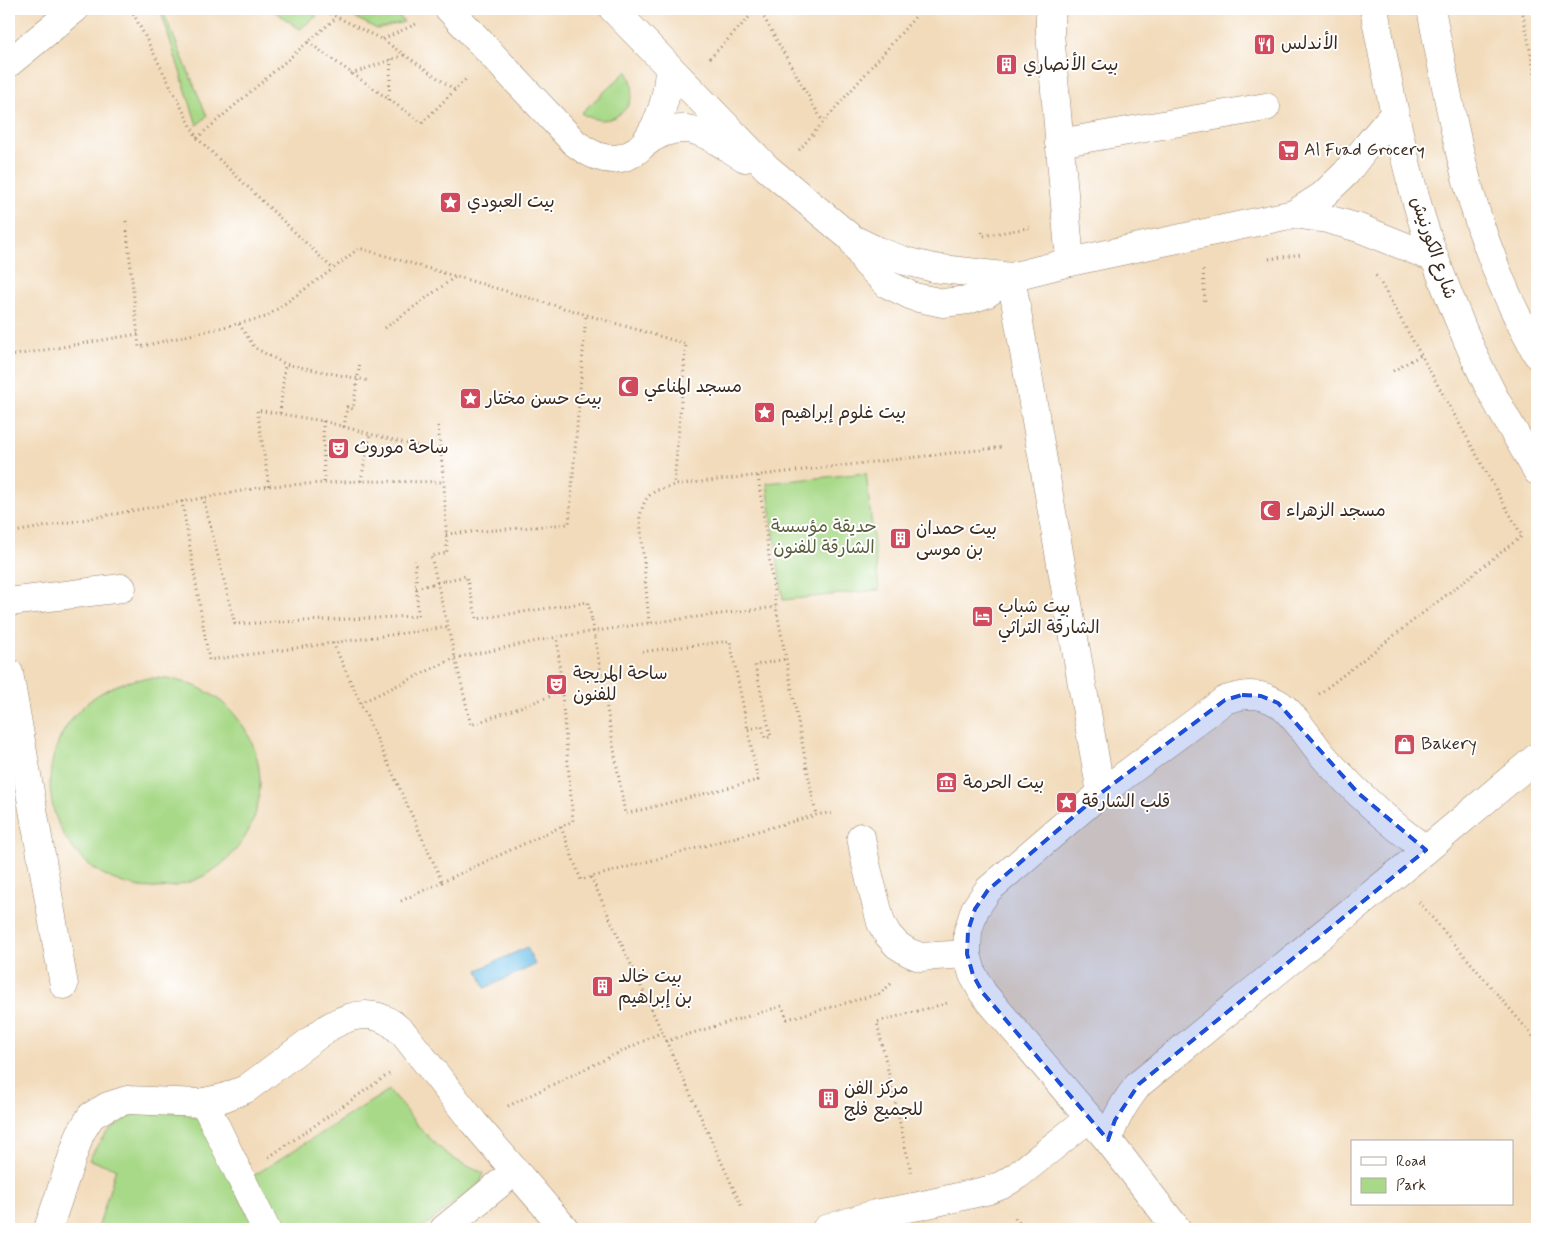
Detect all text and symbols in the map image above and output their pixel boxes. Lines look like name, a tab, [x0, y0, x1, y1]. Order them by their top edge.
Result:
place label: الأندلس	[1281, 31, 1338, 56]
restaurant icon: الأندلس	[1253, 32, 1277, 56]
place label: بيت الأنصاري	[1023, 52, 1118, 77]
building icon: بيت الأنصاري	[995, 53, 1019, 77]
supermarket icon: Al Fuad Grocery	[1276, 138, 1300, 162]
place label: Al Fuad Grocery	[1304, 138, 1425, 162]
place icon: بيت العبودي	[439, 190, 463, 214]
place label: بيت العبودي	[467, 190, 555, 214]
street label: شارع الكورنيش	[1404, 193, 1462, 303]
mosque icon: مسجد المناعي	[616, 375, 640, 399]
place label: مسجد المناعي	[644, 375, 742, 402]
place icon: بيت حسن مختار	[458, 387, 482, 411]
place label: بيت حسن مختار	[484, 387, 602, 411]
place icon: بيت غلوم إبراهيم	[753, 401, 777, 425]
place label: بيت غلوم إبراهيم	[781, 401, 906, 426]
theatre icon: ساحة موروث	[326, 436, 350, 460]
place label: ساحة موروث	[354, 436, 449, 460]
mosque icon: مسجد الزهراء	[1258, 499, 1282, 523]
place label: مسجد الزهراء	[1286, 499, 1386, 523]
park label: حديقة مؤسسة الشارقة للفنون	[771, 515, 877, 560]
place label: بيت حمدان بن موسى	[916, 517, 997, 562]
building icon: بيت حمدان بن موسى	[888, 527, 912, 551]
place label: بيت شباب الشارقة التراثي	[998, 595, 1100, 643]
hotel icon: بيت شباب الشارقة التراثي	[970, 605, 994, 629]
place label: ساحة المريجة للفنون	[573, 662, 668, 707]
theatre icon: ساحة المريجة للفنون	[545, 672, 569, 696]
shop icon: Bakery	[1393, 732, 1417, 756]
place label: Bakery	[1421, 732, 1477, 756]
museum icon: بيت الحرمة	[935, 771, 959, 795]
place label: بيت الحرمة	[963, 771, 1044, 795]
place icon: قلب الشارقة	[1054, 790, 1078, 814]
place label: قلب الشارقة	[1082, 790, 1170, 814]
place label: بيت خالد بن إبراهيم	[618, 965, 692, 1011]
building icon: بيت خالد بن إبراهيم	[590, 975, 614, 999]
place label: مركز الفن للجميع فلج	[844, 1077, 923, 1122]
building icon: مركز الفن للجميع فلج	[816, 1087, 840, 1111]
legend	[1351, 1140, 1514, 1206]
text: Road	[1396, 1152, 1426, 1172]
text: Park	[1396, 1176, 1426, 1196]

